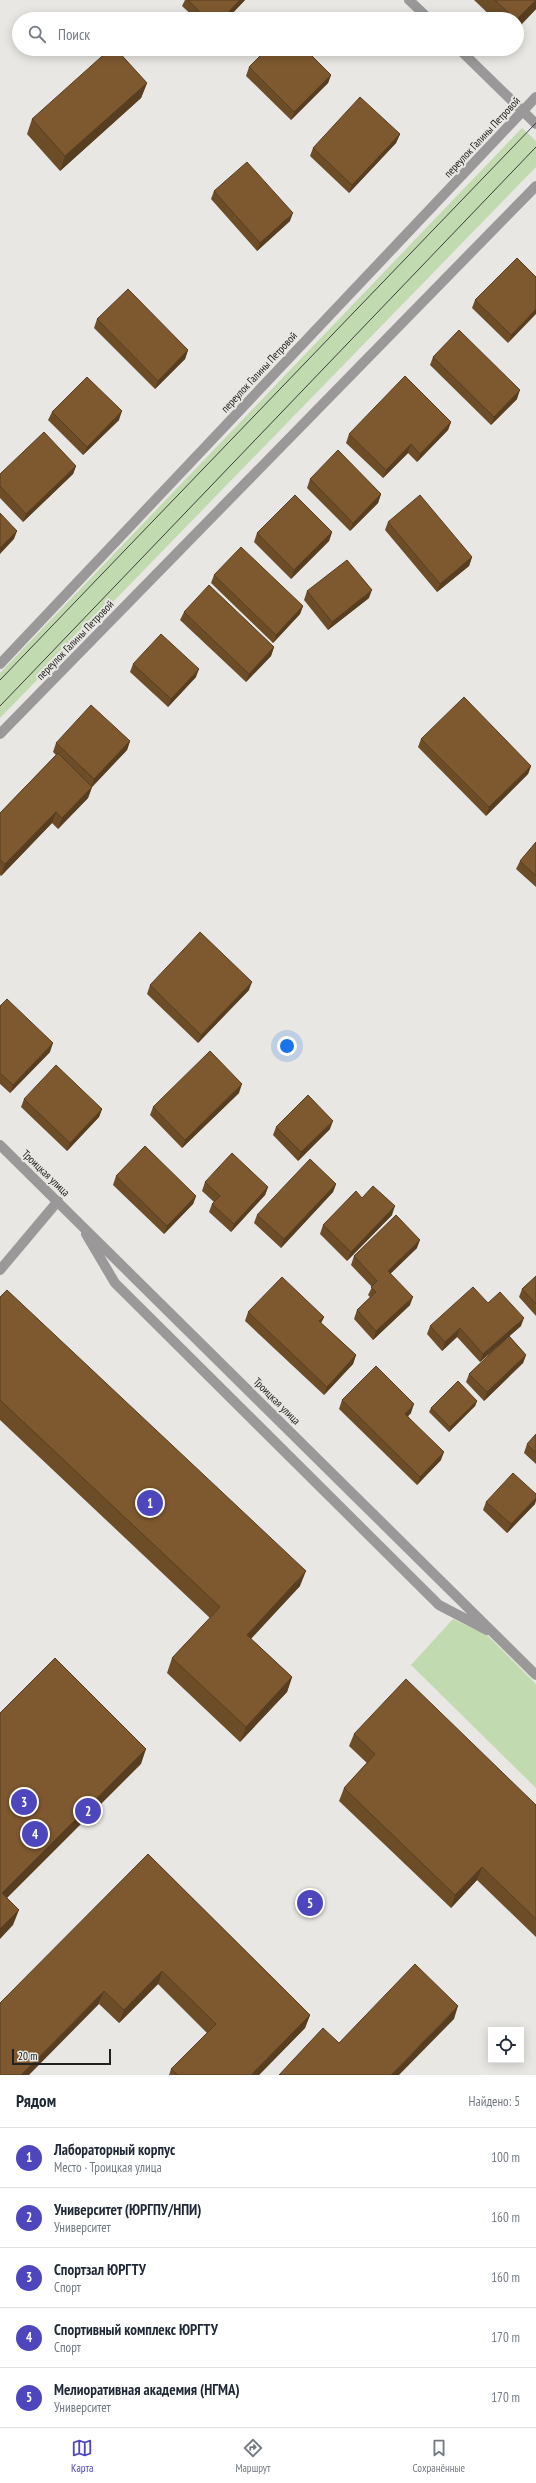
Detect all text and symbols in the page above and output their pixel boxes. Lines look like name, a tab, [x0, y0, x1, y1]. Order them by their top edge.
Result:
search box	[12, 12, 524, 56]
icon: search	[26, 23, 48, 45]
text: Поиск	[58, 25, 90, 44]
street label: переулок Галины Петровой	[441, 94, 523, 180]
street label: переулок Галины Петровой	[218, 329, 300, 415]
street label: переулок Галины Петровой	[33, 597, 117, 683]
your location	[277, 1036, 297, 1056]
street label: Троицкая улица	[19, 1147, 73, 1199]
street label: Троицкая улица	[251, 1375, 303, 1427]
pin: 1	[137, 1488, 163, 1518]
pin: 3	[11, 1787, 37, 1817]
pin: 2	[75, 1796, 101, 1826]
pin: 4	[22, 1819, 48, 1849]
pin: 5	[297, 1888, 323, 1918]
map controls	[488, 2027, 524, 2063]
button: locate	[488, 2027, 524, 2063]
scale bar	[12, 2047, 111, 2066]
text: 20 m	[18, 2049, 37, 2063]
text: Рядом	[16, 2090, 56, 2112]
text: Найдено: 5	[469, 2093, 520, 2110]
text: Лабораторный корпус	[54, 2140, 175, 2159]
text: 1	[26, 2149, 32, 2166]
text: 100 m	[491, 2149, 520, 2166]
text: Место · Троицкая улица	[54, 2159, 162, 2176]
text: Университет (ЮРГПУ/НПИ)	[54, 2200, 201, 2219]
text: 2	[26, 2209, 32, 2226]
text: 160 m	[491, 2209, 520, 2226]
text: Университет	[54, 2219, 111, 2236]
text: Спортзал ЮРГТУ	[54, 2260, 146, 2279]
text: 3	[26, 2269, 32, 2286]
text: 160 m	[491, 2269, 520, 2286]
text: Спорт	[54, 2279, 81, 2296]
text: Спортивный комплекс ЮРГТУ	[54, 2320, 218, 2339]
text: 4	[26, 2329, 32, 2346]
text: 170 m	[491, 2329, 520, 2346]
text: Спорт	[54, 2339, 81, 2356]
text: Мелиоративная академия (НГМА)	[54, 2380, 240, 2399]
text: 5	[26, 2389, 32, 2406]
text: 170 m	[491, 2389, 520, 2406]
text: Университет	[54, 2399, 111, 2416]
tab: Карта	[71, 2437, 93, 2475]
tab: Маршрут	[235, 2437, 271, 2475]
tab: Сохранённые	[413, 2437, 465, 2475]

